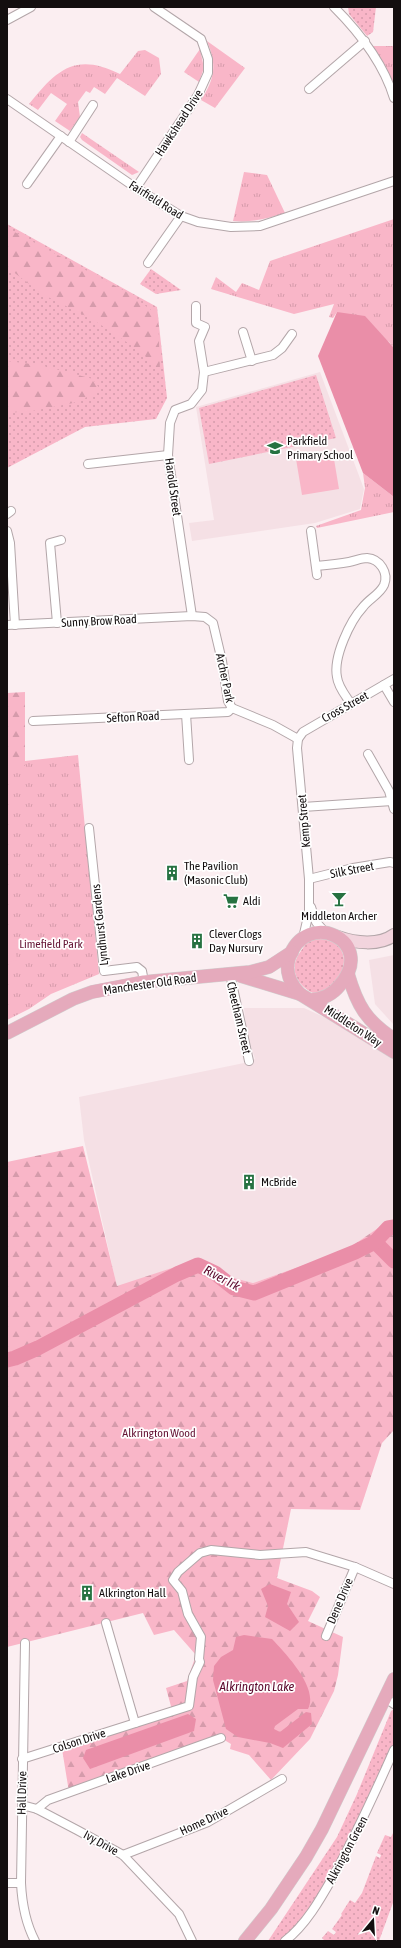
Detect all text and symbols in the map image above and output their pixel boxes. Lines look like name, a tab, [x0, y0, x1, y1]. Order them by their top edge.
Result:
street label: Hawkshead Drive	[152, 87, 206, 159]
street label: Fairfield Road	[126, 178, 186, 222]
place label: Parkfield Primary School	[287, 434, 354, 462]
school or university icon: Parkfield Primary School	[266, 439, 284, 457]
street label: Harold Street	[162, 457, 184, 517]
street label: Sunny Brow Road	[61, 612, 137, 630]
street label: Archer Park	[213, 652, 237, 705]
street label: Cross Street	[319, 688, 371, 725]
street label: Sefton Road	[106, 709, 160, 725]
street label: Kemp Street	[295, 793, 313, 848]
place label: The Pavilion (Masonic Club)	[184, 859, 248, 887]
street label: Silk Street	[329, 859, 376, 881]
building icon: The Pavilion (Masonic Club)	[163, 864, 181, 882]
street label: Lyndhurst Gardens	[89, 884, 111, 966]
bar icon: Middleton Archer	[330, 890, 348, 908]
supermarket icon: Aldi	[222, 892, 240, 910]
place label: Aldi	[243, 894, 260, 908]
place label: Middleton Archer	[301, 909, 377, 923]
place label: Clever Clogs Day Nursury	[209, 927, 263, 955]
building icon: Clever Clogs Day Nursury	[188, 932, 206, 950]
park label: Limefield Park	[19, 937, 83, 951]
street label: Manchester Old Road	[103, 971, 197, 997]
street label: Cheetham Street	[224, 981, 254, 1056]
street label: Middleton Way	[322, 1002, 385, 1050]
building icon: McBride	[240, 1173, 258, 1191]
place label: McBride	[261, 1175, 297, 1189]
water label: River Irk	[201, 1262, 243, 1294]
park label: Alkrington Wood	[122, 1426, 196, 1440]
street label: Dene Drive	[324, 1576, 356, 1626]
building icon: Alkrington Hall	[78, 1584, 96, 1602]
place label: Alkrington Hall	[99, 1586, 167, 1600]
water label: Alkrington Lake	[218, 1679, 295, 1694]
street label: Colson Drive	[51, 1726, 107, 1756]
street label: Lake Drive	[104, 1758, 152, 1786]
street label: Hall Drive	[15, 1771, 29, 1815]
street label: Home Drive	[178, 1804, 230, 1838]
street label: Alkrington Green	[323, 1814, 371, 1886]
street label: Ivy Drive	[81, 1828, 121, 1858]
north arrow	[353, 1900, 393, 1940]
text: N	[371, 1904, 381, 1917]

